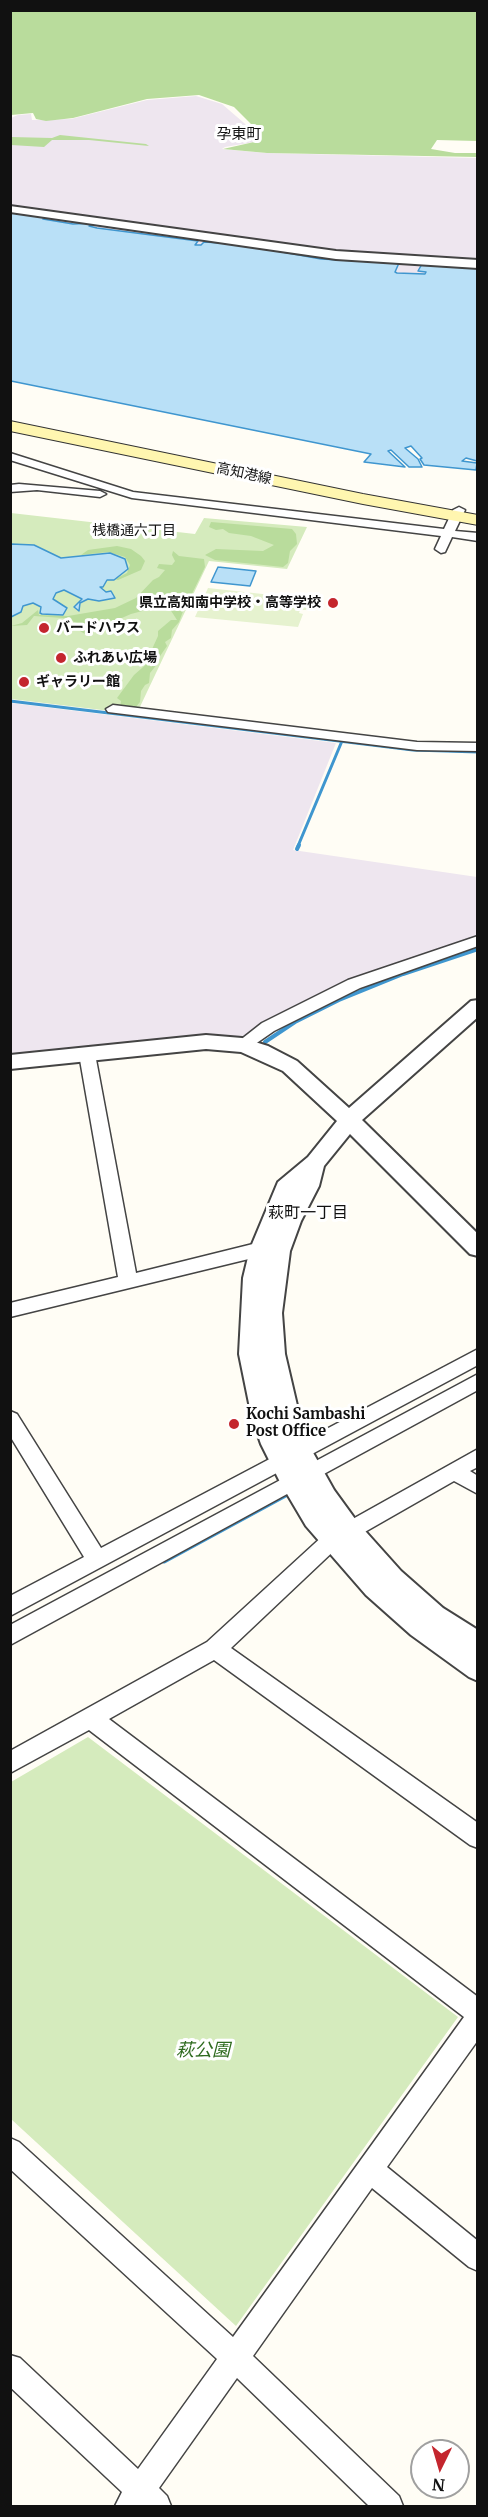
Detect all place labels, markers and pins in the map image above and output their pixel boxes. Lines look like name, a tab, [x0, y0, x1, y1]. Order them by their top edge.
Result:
place label: 県立高知南中学校・高等学校	[139, 595, 321, 611]
marker: 県立高知南中学校・高等学校	[326, 596, 340, 610]
place label: バードハウス	[56, 620, 140, 636]
marker: バードハウス	[37, 621, 51, 635]
place label: ふれあい広場	[73, 650, 157, 666]
marker: ふれあい広場	[54, 651, 68, 665]
place label: ギャラリー館	[36, 674, 120, 690]
marker: ギャラリー館	[17, 675, 31, 689]
place label: Kochi Sambashi Post Office	[246, 1406, 365, 1441]
marker: Kochi Sambashi Post Office	[227, 1417, 241, 1431]

